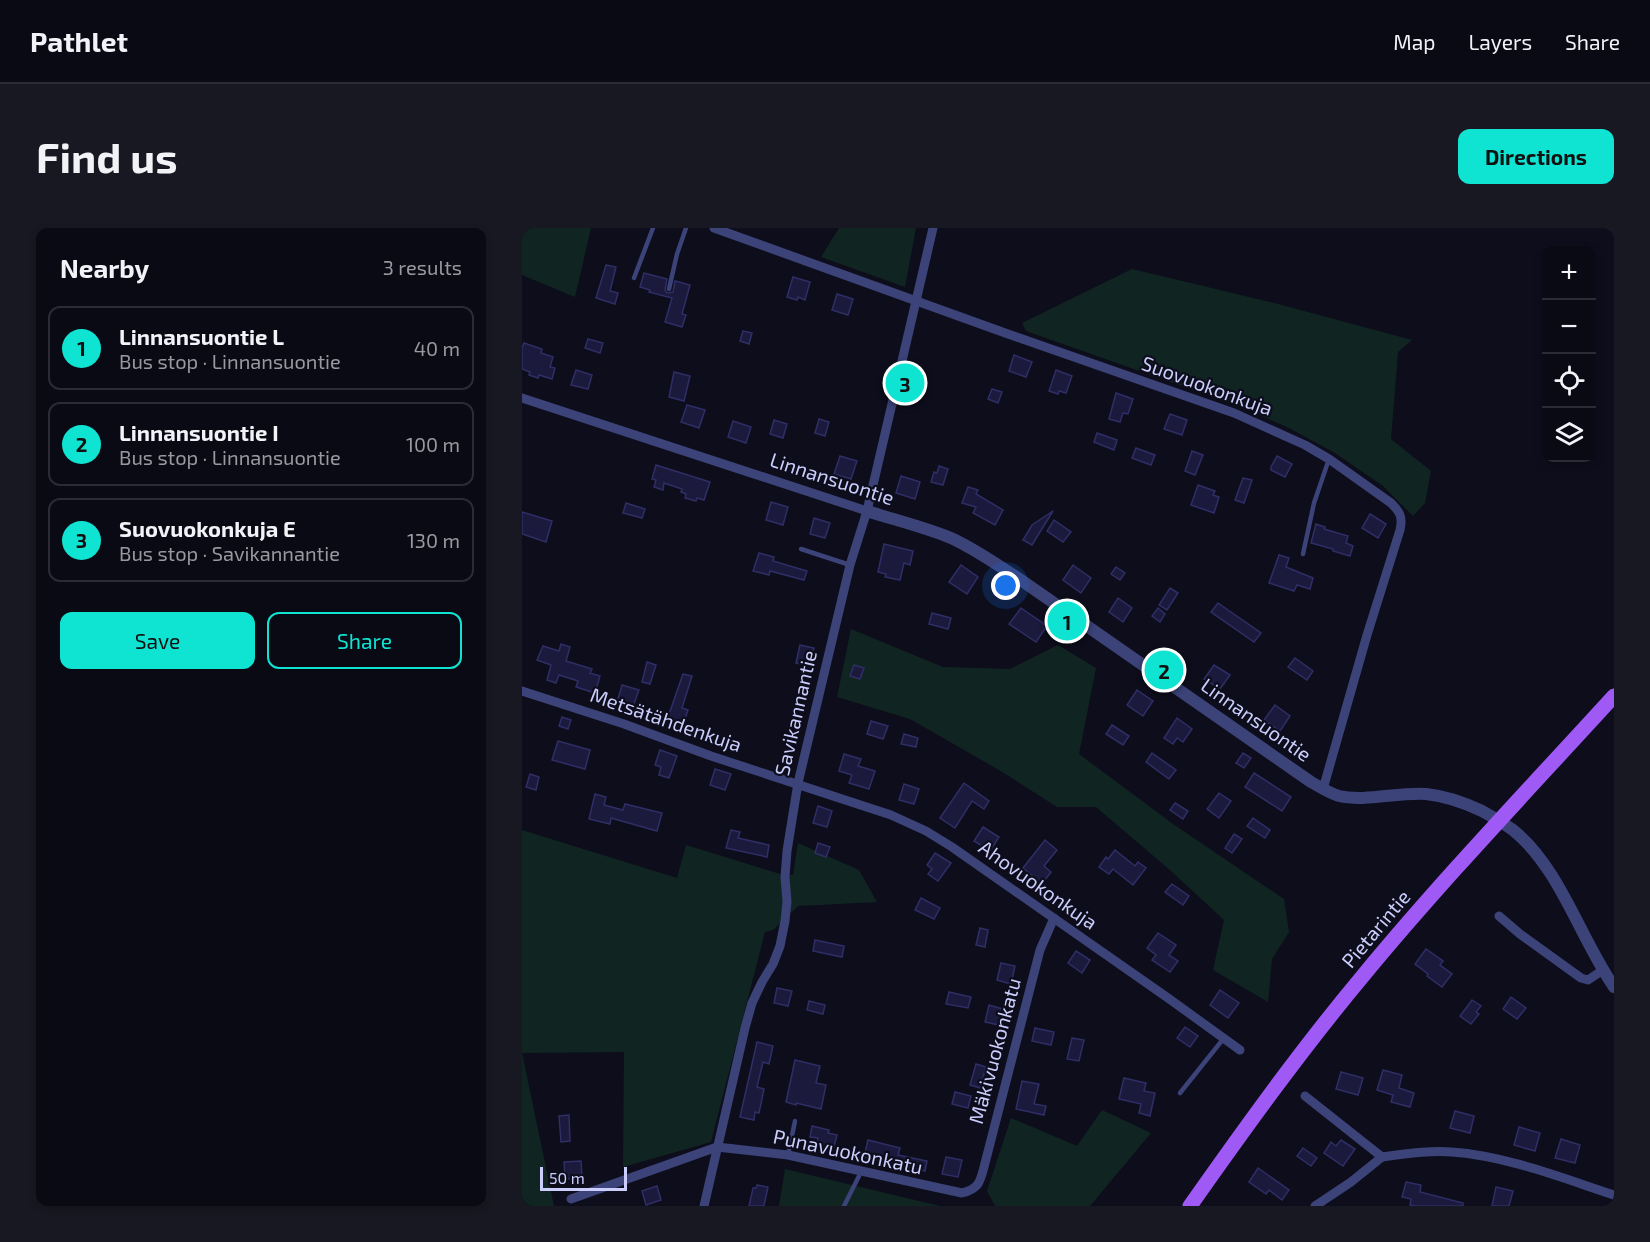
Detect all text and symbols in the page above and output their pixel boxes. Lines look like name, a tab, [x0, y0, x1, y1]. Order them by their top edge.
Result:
text: Pathlet	[30, 24, 128, 58]
text: Map	[1393, 29, 1435, 54]
text: Layers	[1468, 29, 1532, 54]
text: Share	[1565, 29, 1620, 54]
button: Directions	[1458, 129, 1614, 184]
text: Find us	[36, 131, 178, 181]
map controls	[1542, 246, 1596, 462]
button: +	[1542, 246, 1596, 300]
text: Nearby	[60, 252, 149, 283]
text: 3 results	[383, 255, 462, 279]
button: −	[1542, 300, 1596, 354]
text: Linnansuontie L	[119, 323, 284, 349]
text: 1	[77, 336, 86, 360]
text: 40 m	[414, 336, 460, 360]
text: Bus stop · Linnansuontie	[119, 349, 341, 373]
street label: Suovuokonkuja	[1139, 350, 1276, 420]
button: locate	[1542, 354, 1596, 408]
pin: 3	[886, 360, 925, 406]
button: layers	[1542, 408, 1596, 462]
text: Linnansuontie I	[119, 419, 279, 445]
text: 2	[76, 432, 87, 456]
text: 100 m	[406, 432, 460, 456]
text: Bus stop · Linnansuontie	[119, 445, 341, 469]
street label: Linnansuontie	[767, 447, 897, 509]
text: Suovuokonkuja E	[119, 515, 296, 541]
text: 3	[76, 528, 87, 552]
text: 130 m	[407, 528, 460, 552]
text: Bus stop · Savikannantie	[119, 541, 340, 565]
your location	[991, 571, 1020, 600]
pin: 1	[1048, 598, 1086, 644]
button: Save	[60, 612, 255, 669]
button: Share	[267, 612, 462, 669]
street label: Savikannantie	[769, 648, 821, 778]
pin: 2	[1144, 648, 1184, 692]
street label: Linnansuontie	[1197, 672, 1316, 766]
street label: Metsätähdenkuja	[587, 682, 745, 756]
street label: Ahovuokonkuja	[975, 834, 1102, 934]
street label: Pietarintie	[1336, 885, 1415, 972]
street label: Mäkivuokonkatu	[963, 975, 1025, 1126]
street label: Punavuokonkatu	[771, 1123, 925, 1179]
scale bar	[540, 1164, 627, 1192]
text: 50 m	[549, 1168, 585, 1187]

